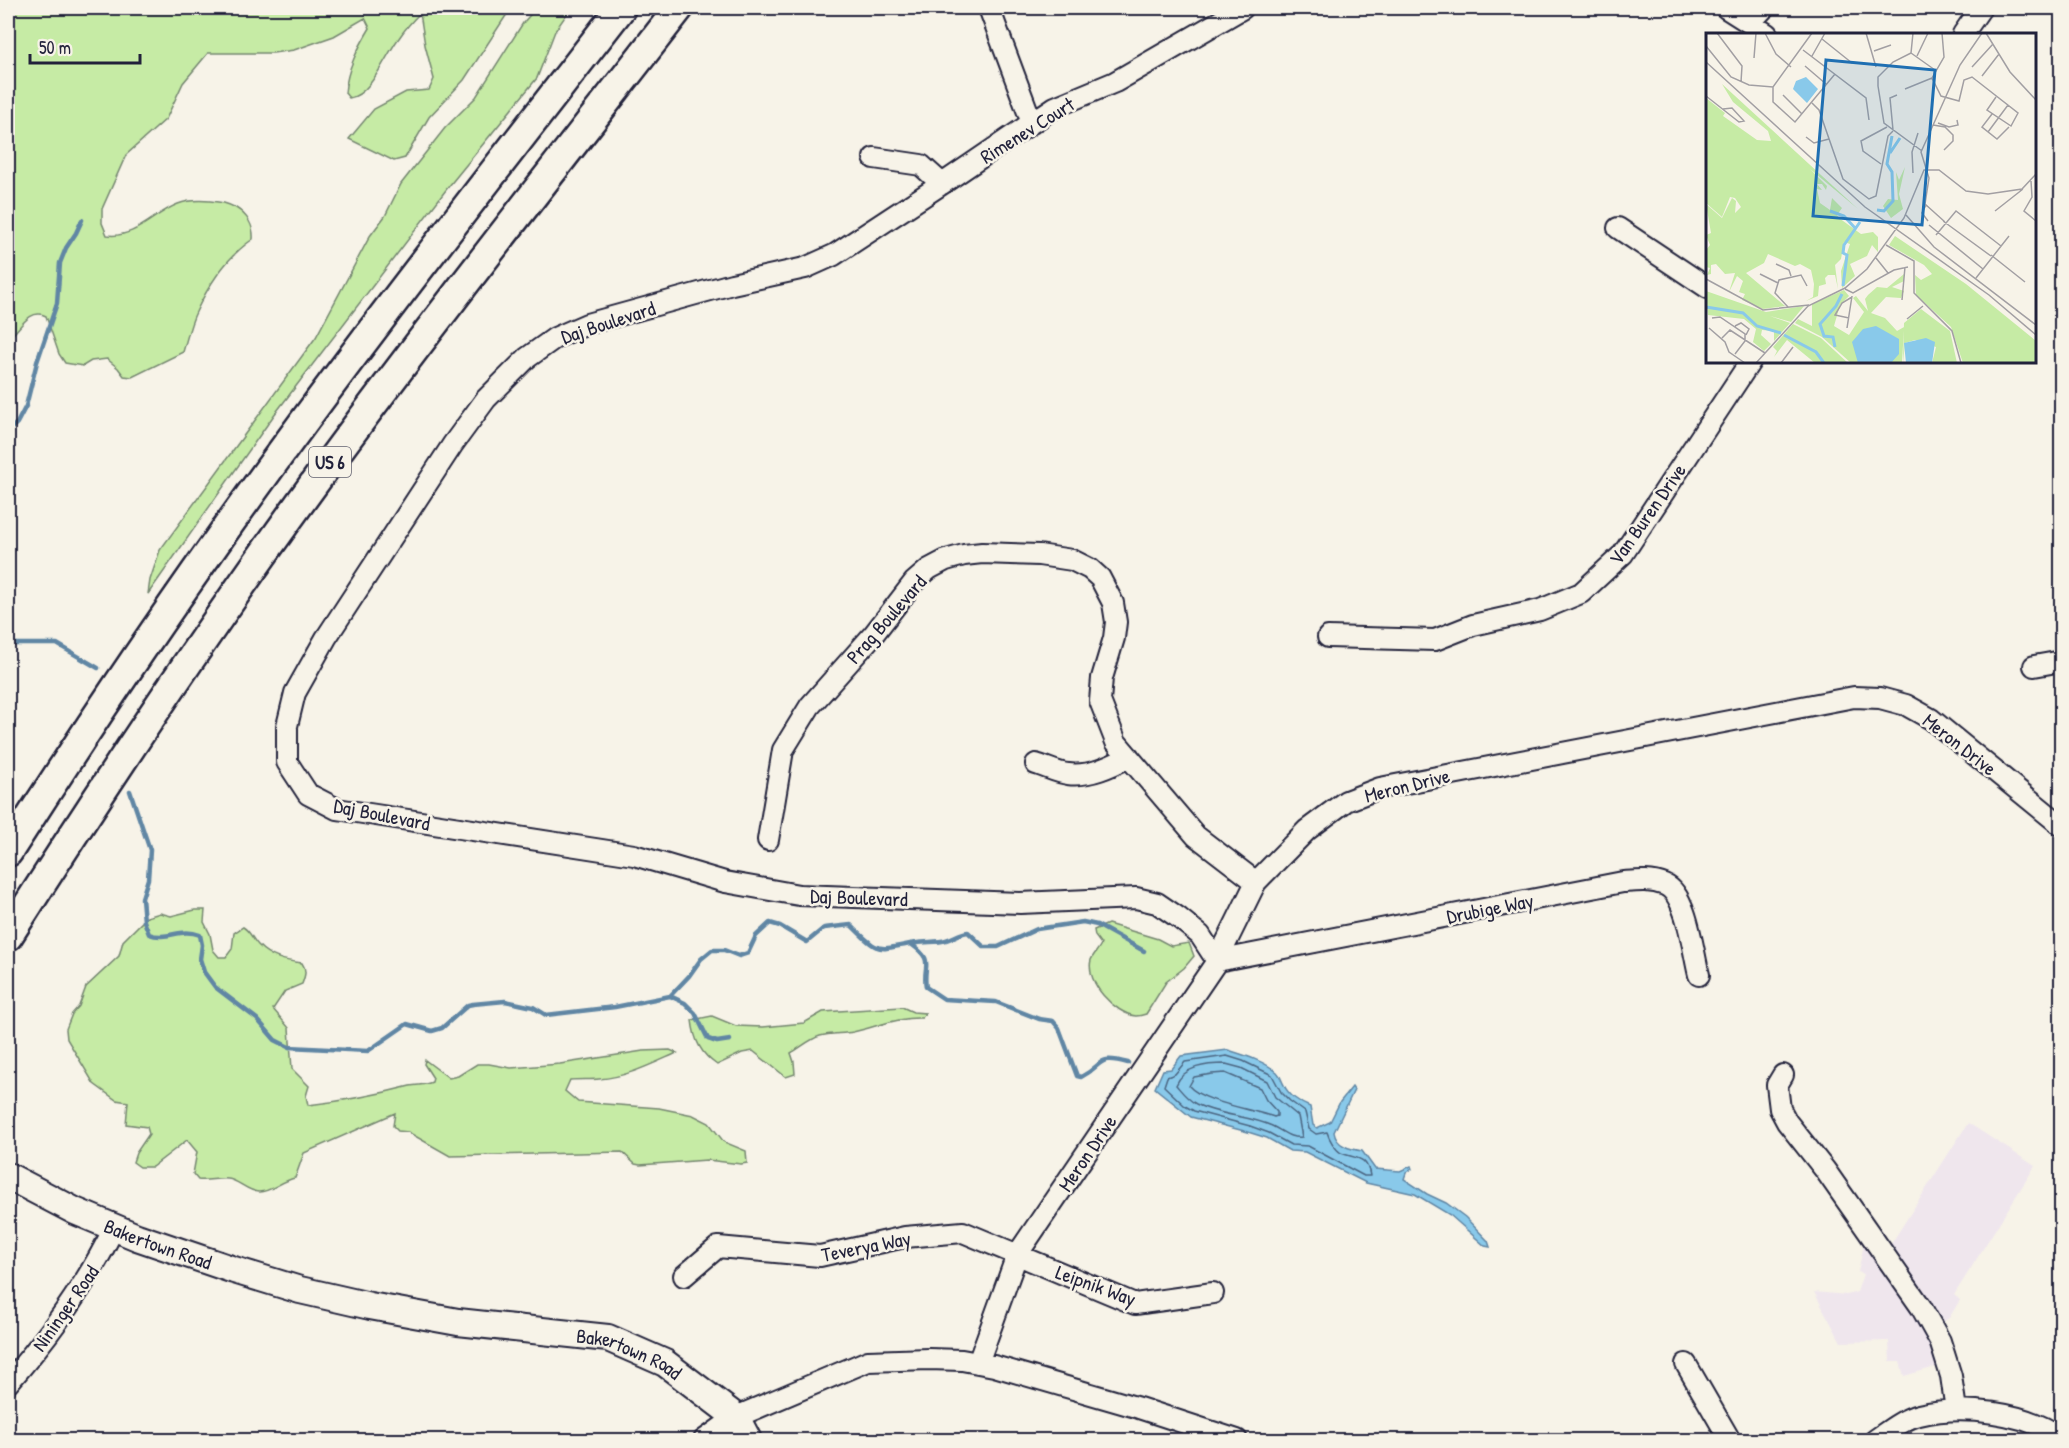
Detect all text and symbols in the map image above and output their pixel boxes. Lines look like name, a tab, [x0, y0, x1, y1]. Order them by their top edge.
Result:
scale bar	[30, 27, 140, 65]
inset map	[1706, 33, 2036, 363]
text: 50 m	[39, 35, 71, 60]
street label: Rimenev Court	[975, 90, 1080, 170]
street label: Daj Boulevard	[557, 294, 659, 350]
road number: US 6	[309, 447, 351, 477]
street label: Van Buren Drive	[1602, 458, 1692, 570]
street label: Prag Boulevard	[840, 569, 932, 669]
street label: Meron Drive	[1917, 707, 2003, 781]
street label: Meron Drive	[1362, 761, 1452, 809]
street label: Daj Boulevard	[332, 791, 433, 837]
street label: Daj Boulevard	[810, 882, 908, 912]
street label: Drubige Way	[1444, 886, 1536, 930]
street label: Meron Drive	[1052, 1109, 1123, 1197]
street label: Bakertown Road	[100, 1211, 216, 1275]
street label: Teverya Way	[819, 1224, 913, 1268]
street label: Leipnik Way	[1052, 1258, 1140, 1312]
street label: Nininger Road	[25, 1259, 105, 1357]
street label: Bakertown Road	[575, 1321, 688, 1385]

